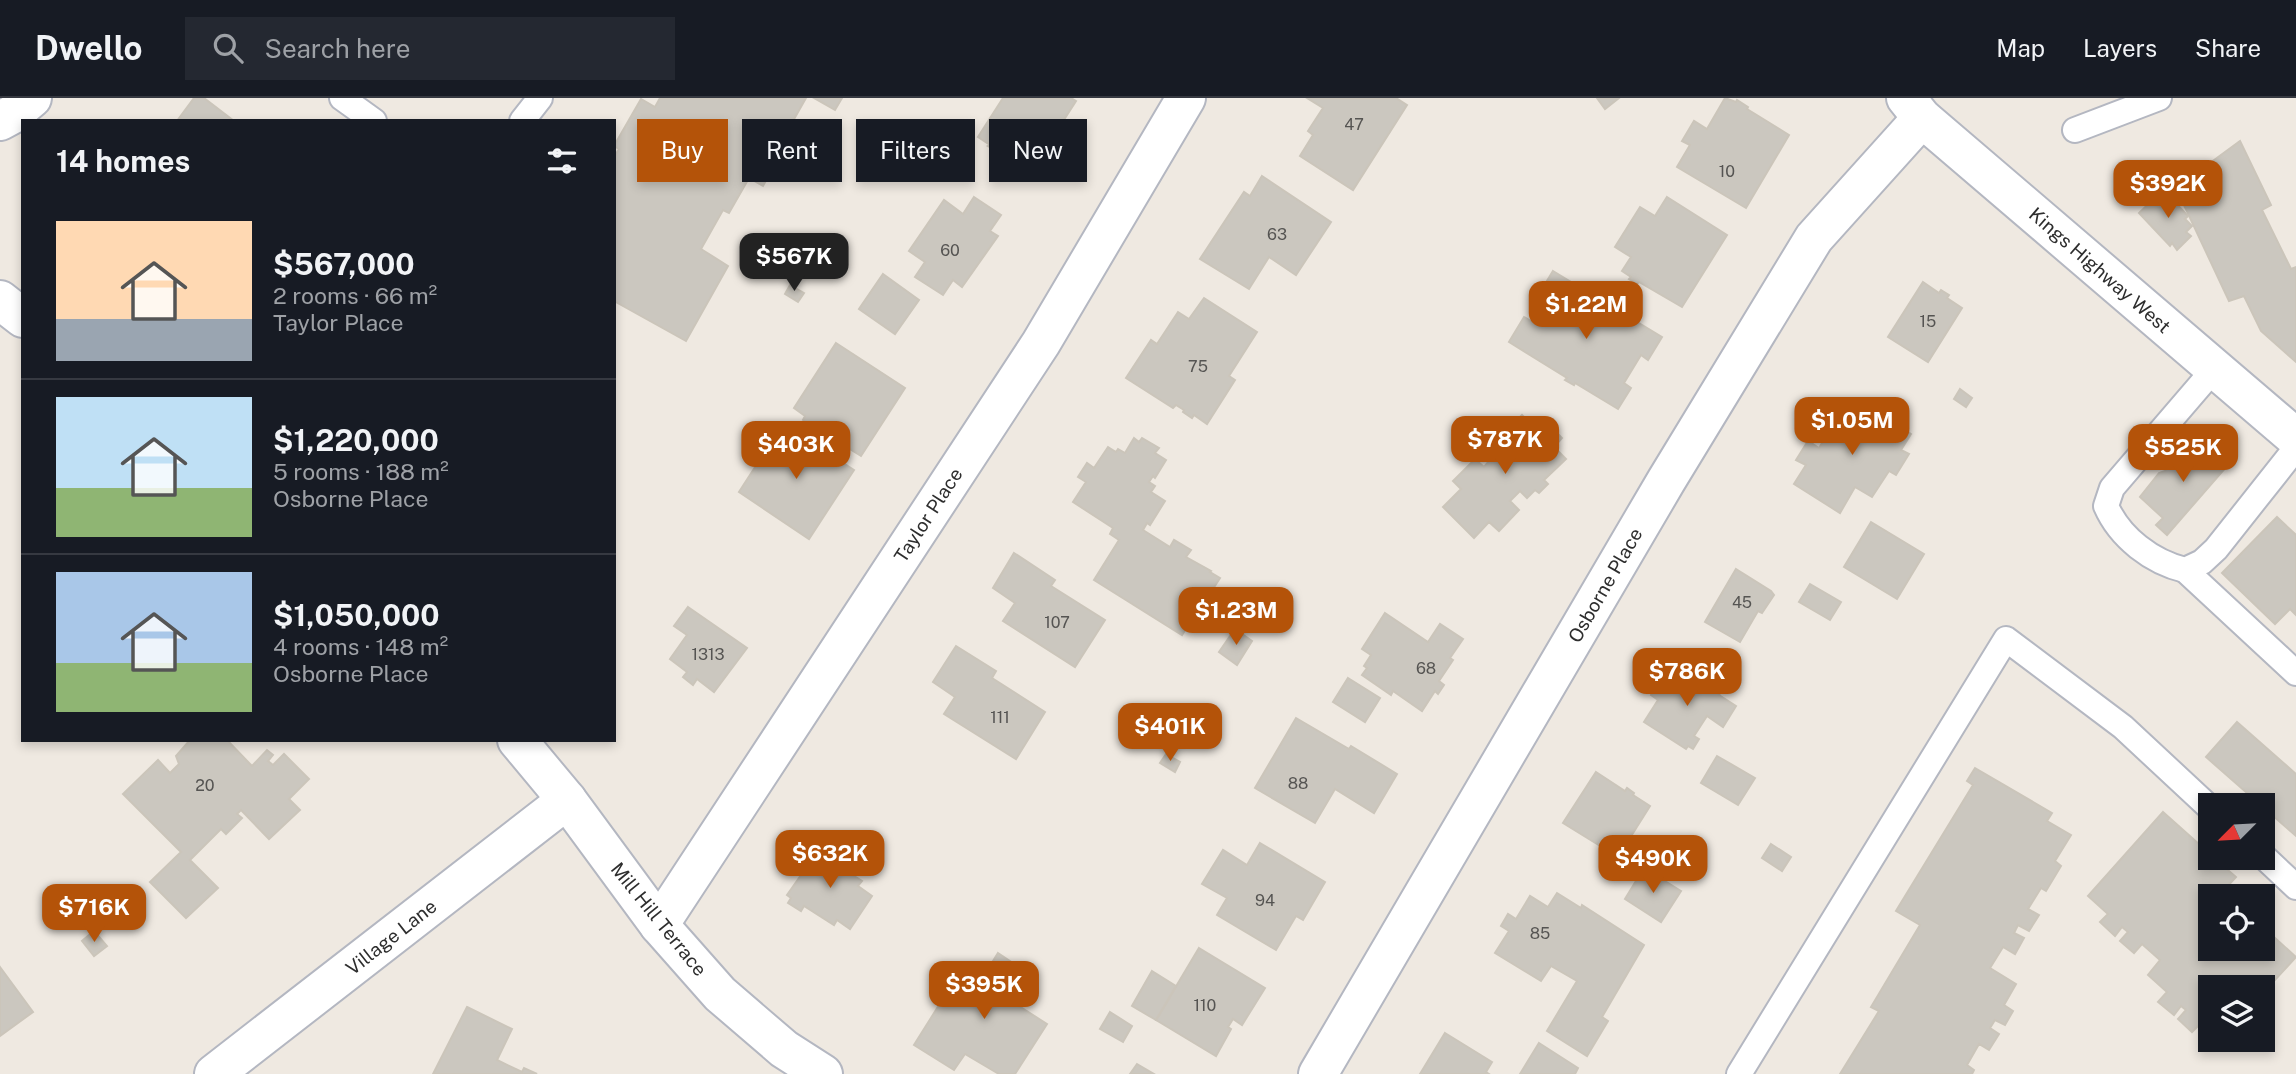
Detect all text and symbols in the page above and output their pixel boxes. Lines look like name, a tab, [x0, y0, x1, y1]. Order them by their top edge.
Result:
search box	[185, 17, 675, 80]
text: Dwello	[35, 29, 143, 67]
icon: search	[209, 29, 247, 67]
text: Search here	[265, 33, 411, 64]
text: Map	[1996, 34, 2045, 62]
text: Layers	[2083, 34, 2157, 62]
text: Share	[2195, 34, 2261, 62]
house number: 47	[1344, 115, 1364, 134]
chip: Buy	[637, 119, 728, 182]
chip: Rent	[742, 119, 842, 182]
chip: Filters	[856, 119, 975, 182]
chip: New	[989, 119, 1087, 182]
icon: filters	[543, 142, 581, 180]
text: 14 homes	[56, 143, 190, 179]
pin: $392K	[2119, 160, 2217, 220]
house number: 10	[1719, 162, 1735, 181]
text: $392K	[2129, 169, 2207, 196]
street label: Kings Highway West	[2025, 203, 2175, 337]
house number: 63	[1267, 225, 1287, 244]
pin: $567K	[745, 234, 843, 293]
house number: 60	[940, 241, 960, 260]
text: $567K	[756, 242, 832, 269]
text: $567,000	[273, 246, 414, 282]
icon: home	[112, 249, 196, 333]
text: 2 rooms · 66 m²	[273, 282, 437, 309]
pin: $1.22M	[1529, 282, 1643, 341]
text: $1.22M	[1545, 290, 1627, 317]
text: Taylor Place	[273, 309, 404, 336]
house number: 15	[1920, 312, 1936, 331]
house number: 75	[1188, 357, 1208, 376]
pin: $1.05M	[1795, 398, 1909, 457]
text: $1.05M	[1810, 406, 1894, 433]
pin: $787K	[1456, 416, 1554, 476]
text: $1,220,000	[273, 422, 439, 458]
pin: $403K	[747, 422, 845, 481]
pin: $525K	[2134, 424, 2232, 484]
icon: home	[112, 425, 196, 509]
text: $787K	[1467, 425, 1543, 452]
text: $403K	[757, 430, 835, 457]
text: $525K	[2144, 433, 2222, 460]
text: 5 rooms · 188 m²	[273, 458, 449, 485]
street label: Taylor Place	[889, 464, 967, 566]
text: Osborne Place	[273, 485, 429, 512]
street label: Osborne Place	[1563, 524, 1647, 646]
pin: $1.23M	[1179, 588, 1293, 647]
house number: 45	[1732, 593, 1752, 612]
text: $1.23M	[1194, 596, 1278, 623]
text: $1,050,000	[273, 597, 440, 633]
icon: home	[112, 600, 196, 684]
house number: 107	[1044, 613, 1070, 632]
text: 4 rooms · 148 m²	[273, 633, 448, 660]
house number: 1313	[691, 645, 725, 664]
pin: $786K	[1638, 648, 1736, 708]
text: $786K	[1649, 657, 1725, 684]
house number: 68	[1416, 659, 1436, 678]
text: Osborne Place	[273, 660, 429, 687]
pin: $401K	[1121, 704, 1219, 763]
house number: 111	[990, 708, 1010, 727]
text: $401K	[1134, 712, 1206, 739]
house number: 88	[1288, 774, 1308, 793]
house number: 20	[195, 776, 215, 795]
north arrow	[2198, 793, 2275, 870]
map controls	[2198, 793, 2275, 1052]
pin: $632K	[781, 830, 879, 890]
pin: $490K	[1604, 836, 1702, 895]
text: $632K	[791, 839, 869, 866]
text: $490K	[1614, 844, 1692, 871]
street label: Mill Hill Terrace	[607, 858, 711, 980]
pin: $716K	[45, 884, 143, 944]
button: locate	[2198, 884, 2275, 961]
house number: 94	[1255, 891, 1275, 910]
text: $716K	[58, 893, 130, 920]
street label: Village Lane	[341, 895, 441, 979]
house number: 85	[1530, 924, 1550, 943]
pin: $395K	[935, 962, 1033, 1021]
text: $395K	[945, 970, 1023, 997]
button: layers	[2198, 975, 2275, 1052]
house number: 110	[1194, 996, 1217, 1015]

